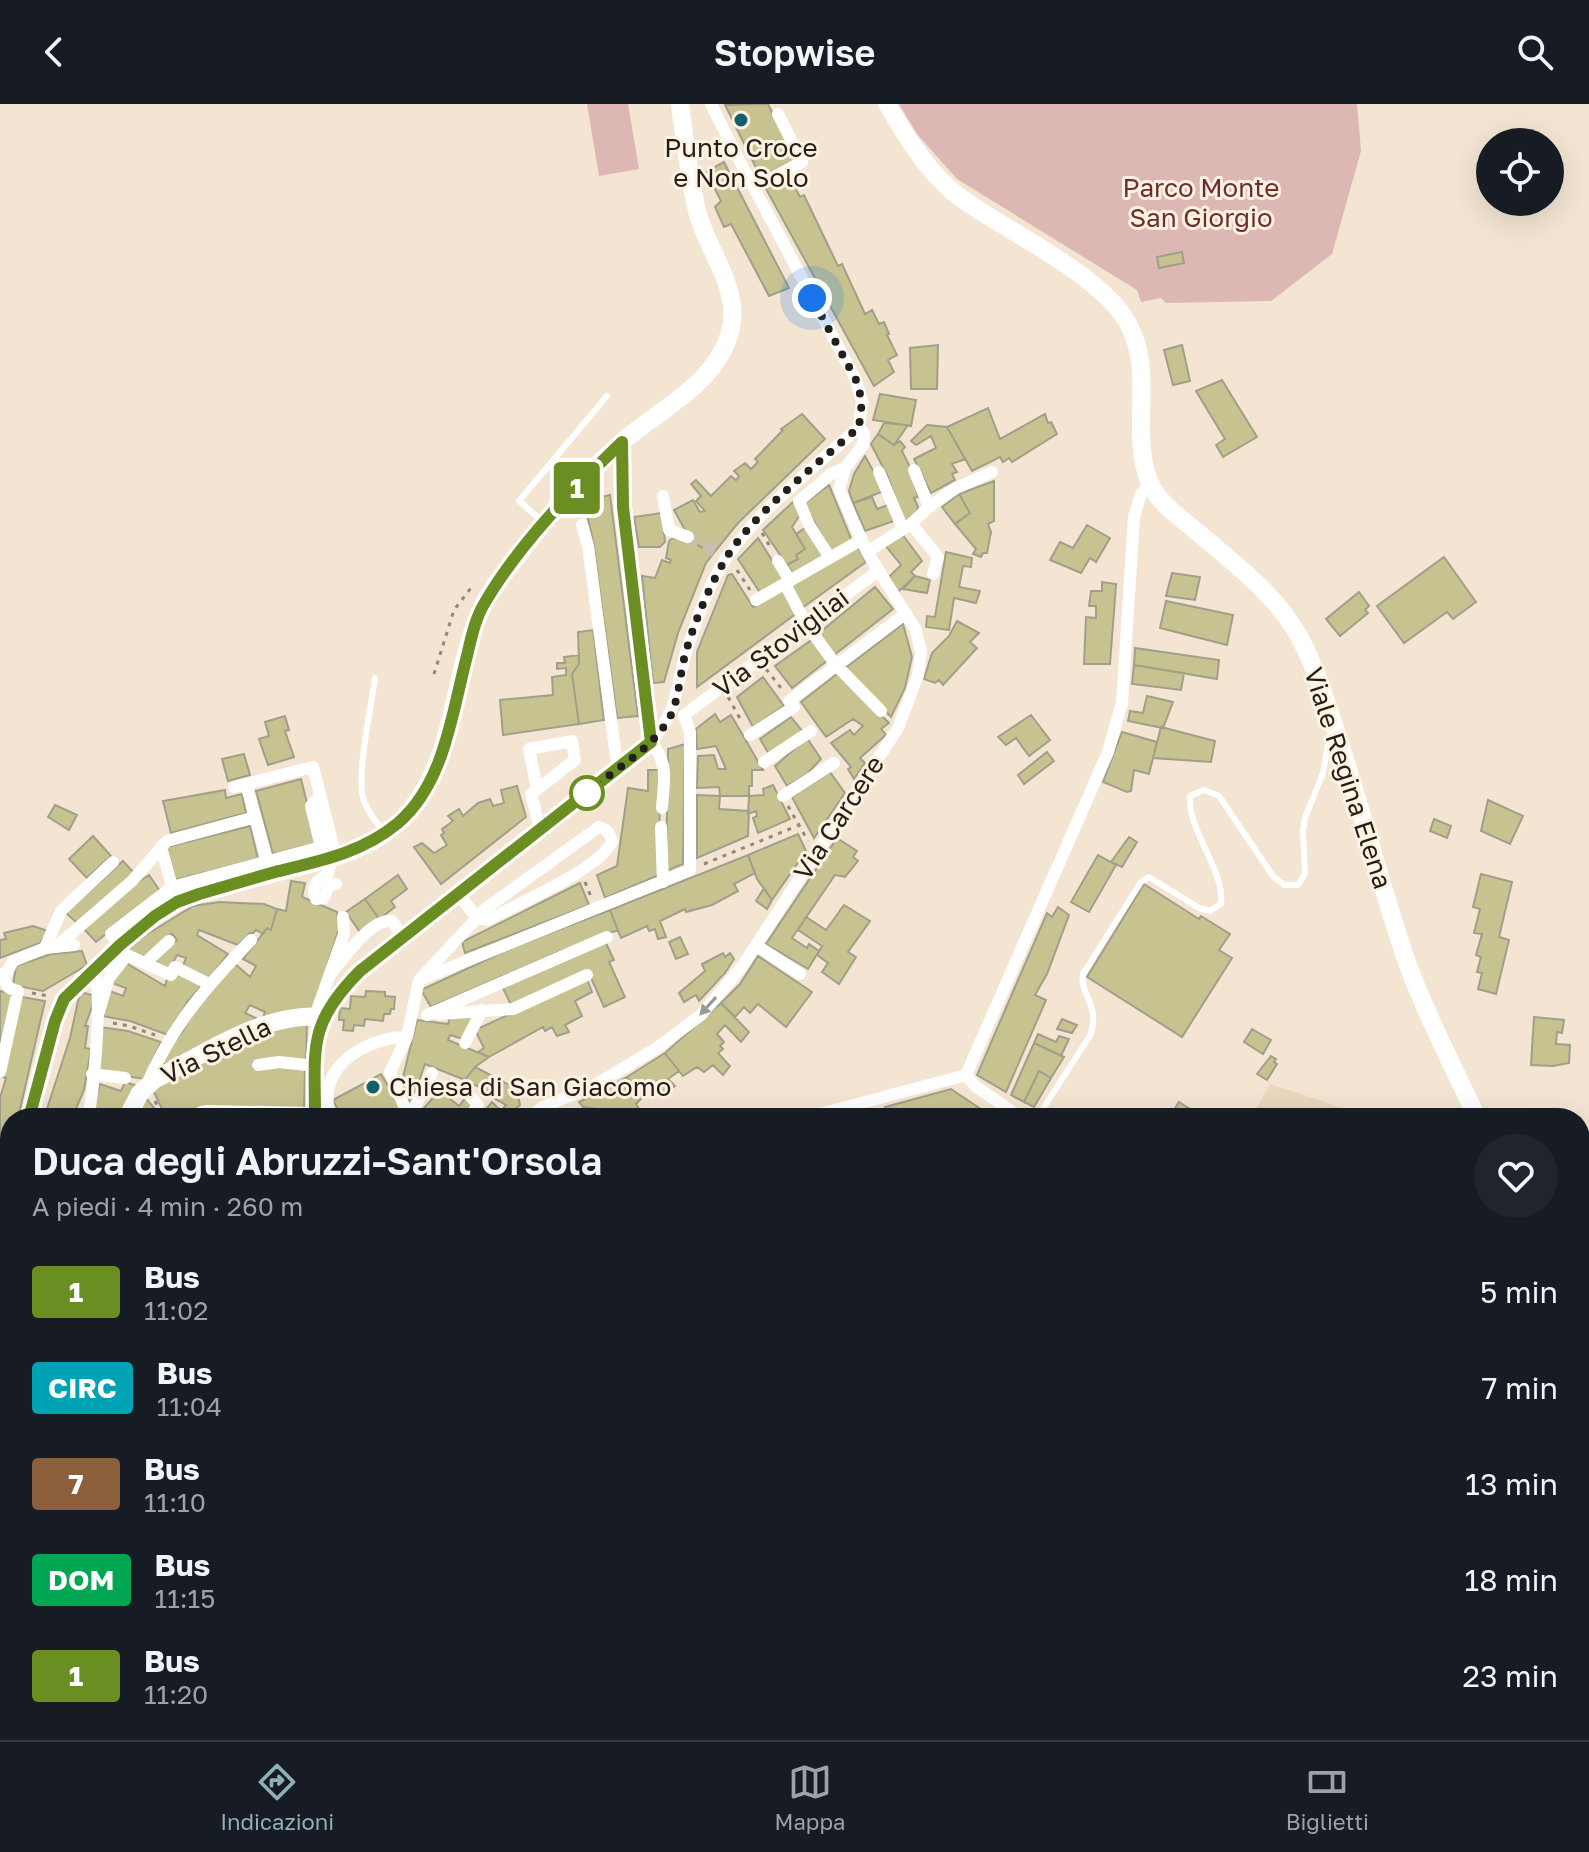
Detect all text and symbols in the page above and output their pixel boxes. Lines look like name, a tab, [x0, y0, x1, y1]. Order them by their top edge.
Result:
icon: back	[32, 30, 76, 74]
icon: search	[1513, 30, 1557, 74]
text: Stopwise	[714, 31, 875, 74]
marker: Punto Croce e Non Solo	[732, 111, 750, 129]
map controls	[1476, 128, 1564, 216]
button: locate	[1476, 128, 1564, 216]
place label: Punto Croce e Non Solo	[664, 132, 818, 193]
park label: Parco Monte San Giorgio	[1123, 172, 1279, 233]
your location	[792, 278, 832, 318]
line badge: 1	[551, 462, 603, 514]
text: 1	[570, 471, 584, 504]
street label: Via Stovigliai	[707, 582, 855, 704]
street label: Viale Regina Elena	[1298, 663, 1399, 893]
street label: Via Carcere	[787, 750, 890, 886]
unlabelled marker	[570, 776, 604, 810]
one-way arrow	[699, 997, 717, 1016]
street label: Via Stella	[156, 1011, 276, 1090]
place label: Chiesa di San Giacomo	[389, 1071, 671, 1102]
marker: Chiesa di San Giacomo	[364, 1078, 382, 1096]
button: heart	[1474, 1134, 1558, 1218]
text: Duca degli Abruzzi-Sant'Orsola	[32, 1138, 602, 1183]
text: A piedi · 4 min · 260 m	[32, 1191, 303, 1222]
text: Bus	[144, 1259, 200, 1295]
text: 5 min	[1480, 1274, 1558, 1310]
text: 1	[69, 1275, 83, 1308]
text: 11:02	[144, 1295, 208, 1326]
text: Bus	[157, 1355, 213, 1391]
text: 7 min	[1482, 1370, 1558, 1406]
text: CIRC	[48, 1371, 117, 1404]
text: 11:04	[157, 1391, 222, 1422]
text: Bus	[144, 1451, 200, 1487]
text: 13 min	[1465, 1466, 1558, 1502]
text: 7	[68, 1467, 84, 1500]
text: 11:10	[144, 1487, 206, 1518]
text: Bus	[155, 1547, 210, 1583]
text: 18 min	[1465, 1562, 1558, 1598]
text: DOM	[48, 1563, 115, 1596]
text: 11:15	[155, 1583, 215, 1614]
text: Bus	[144, 1643, 200, 1679]
text: 23 min	[1463, 1658, 1558, 1694]
text: 1	[69, 1659, 83, 1692]
text: 11:20	[144, 1679, 208, 1710]
tab: Indicazioni	[220, 1760, 334, 1835]
tab: Mappa	[775, 1760, 845, 1835]
tab: Biglietti	[1286, 1760, 1369, 1835]

